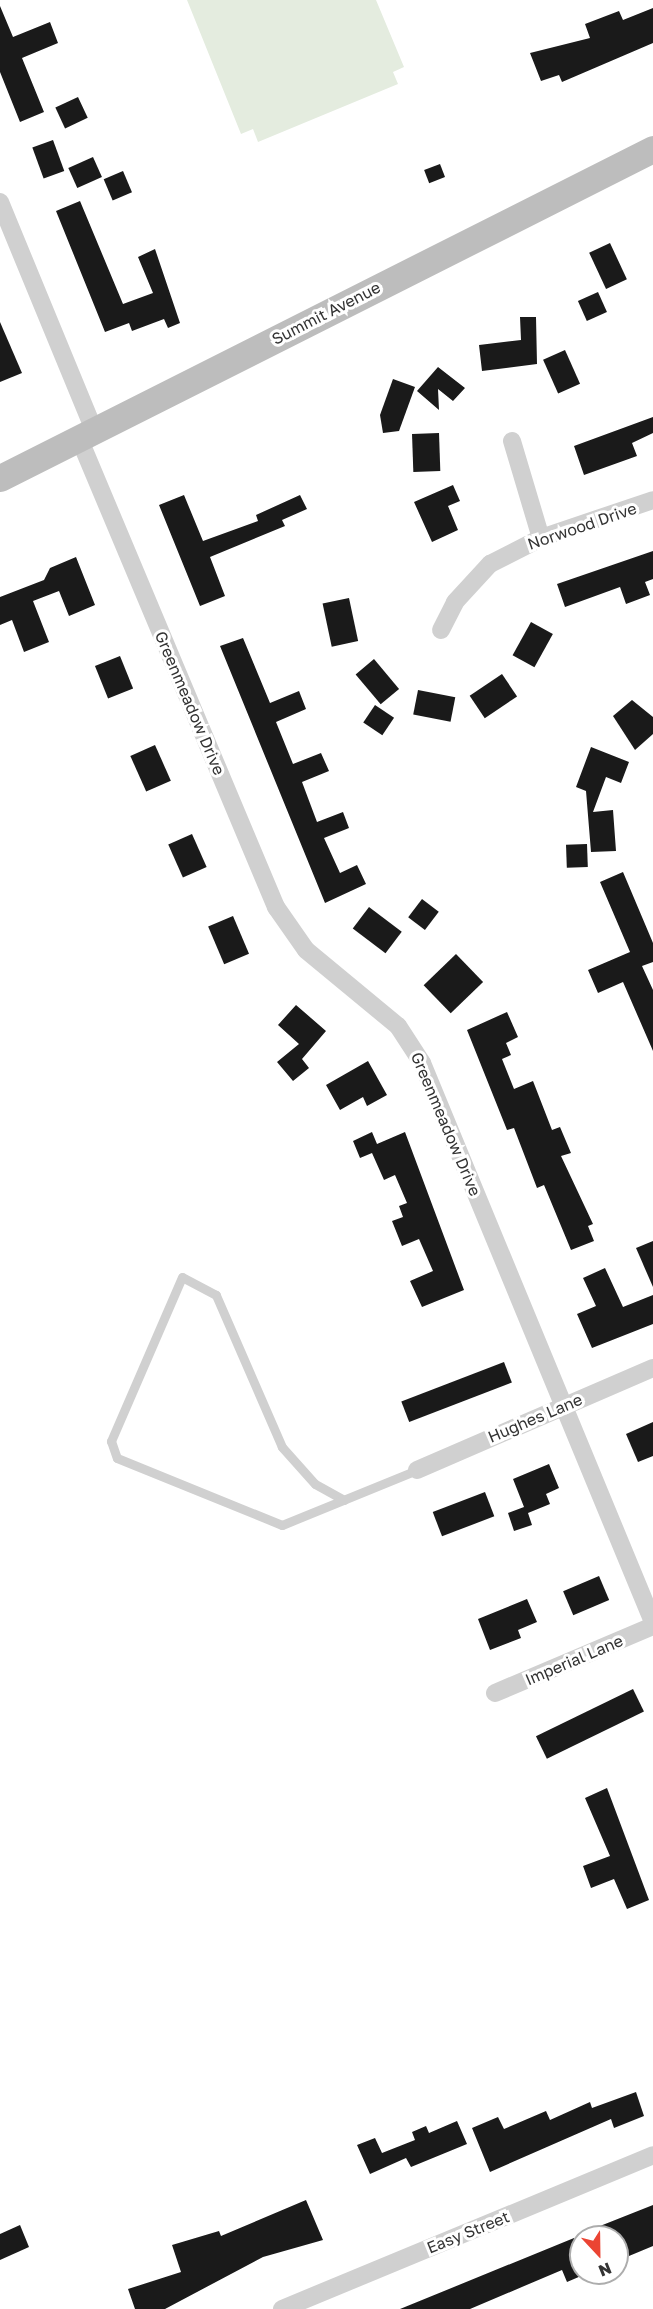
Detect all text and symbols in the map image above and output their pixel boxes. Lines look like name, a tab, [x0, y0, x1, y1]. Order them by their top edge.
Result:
street label: Summit Avenue	[268, 277, 384, 349]
street label: Norwood Drive	[525, 498, 639, 554]
street label: Greenmeadow Drive	[151, 628, 229, 778]
street label: Greenmeadow Drive	[407, 1049, 485, 1199]
street label: Hughes Lane	[485, 1389, 585, 1447]
street label: Imperial Lane	[522, 1631, 626, 1689]
street label: Easy Street	[424, 2207, 512, 2257]
north arrow	[569, 2225, 629, 2285]
text: N	[596, 2258, 614, 2281]

